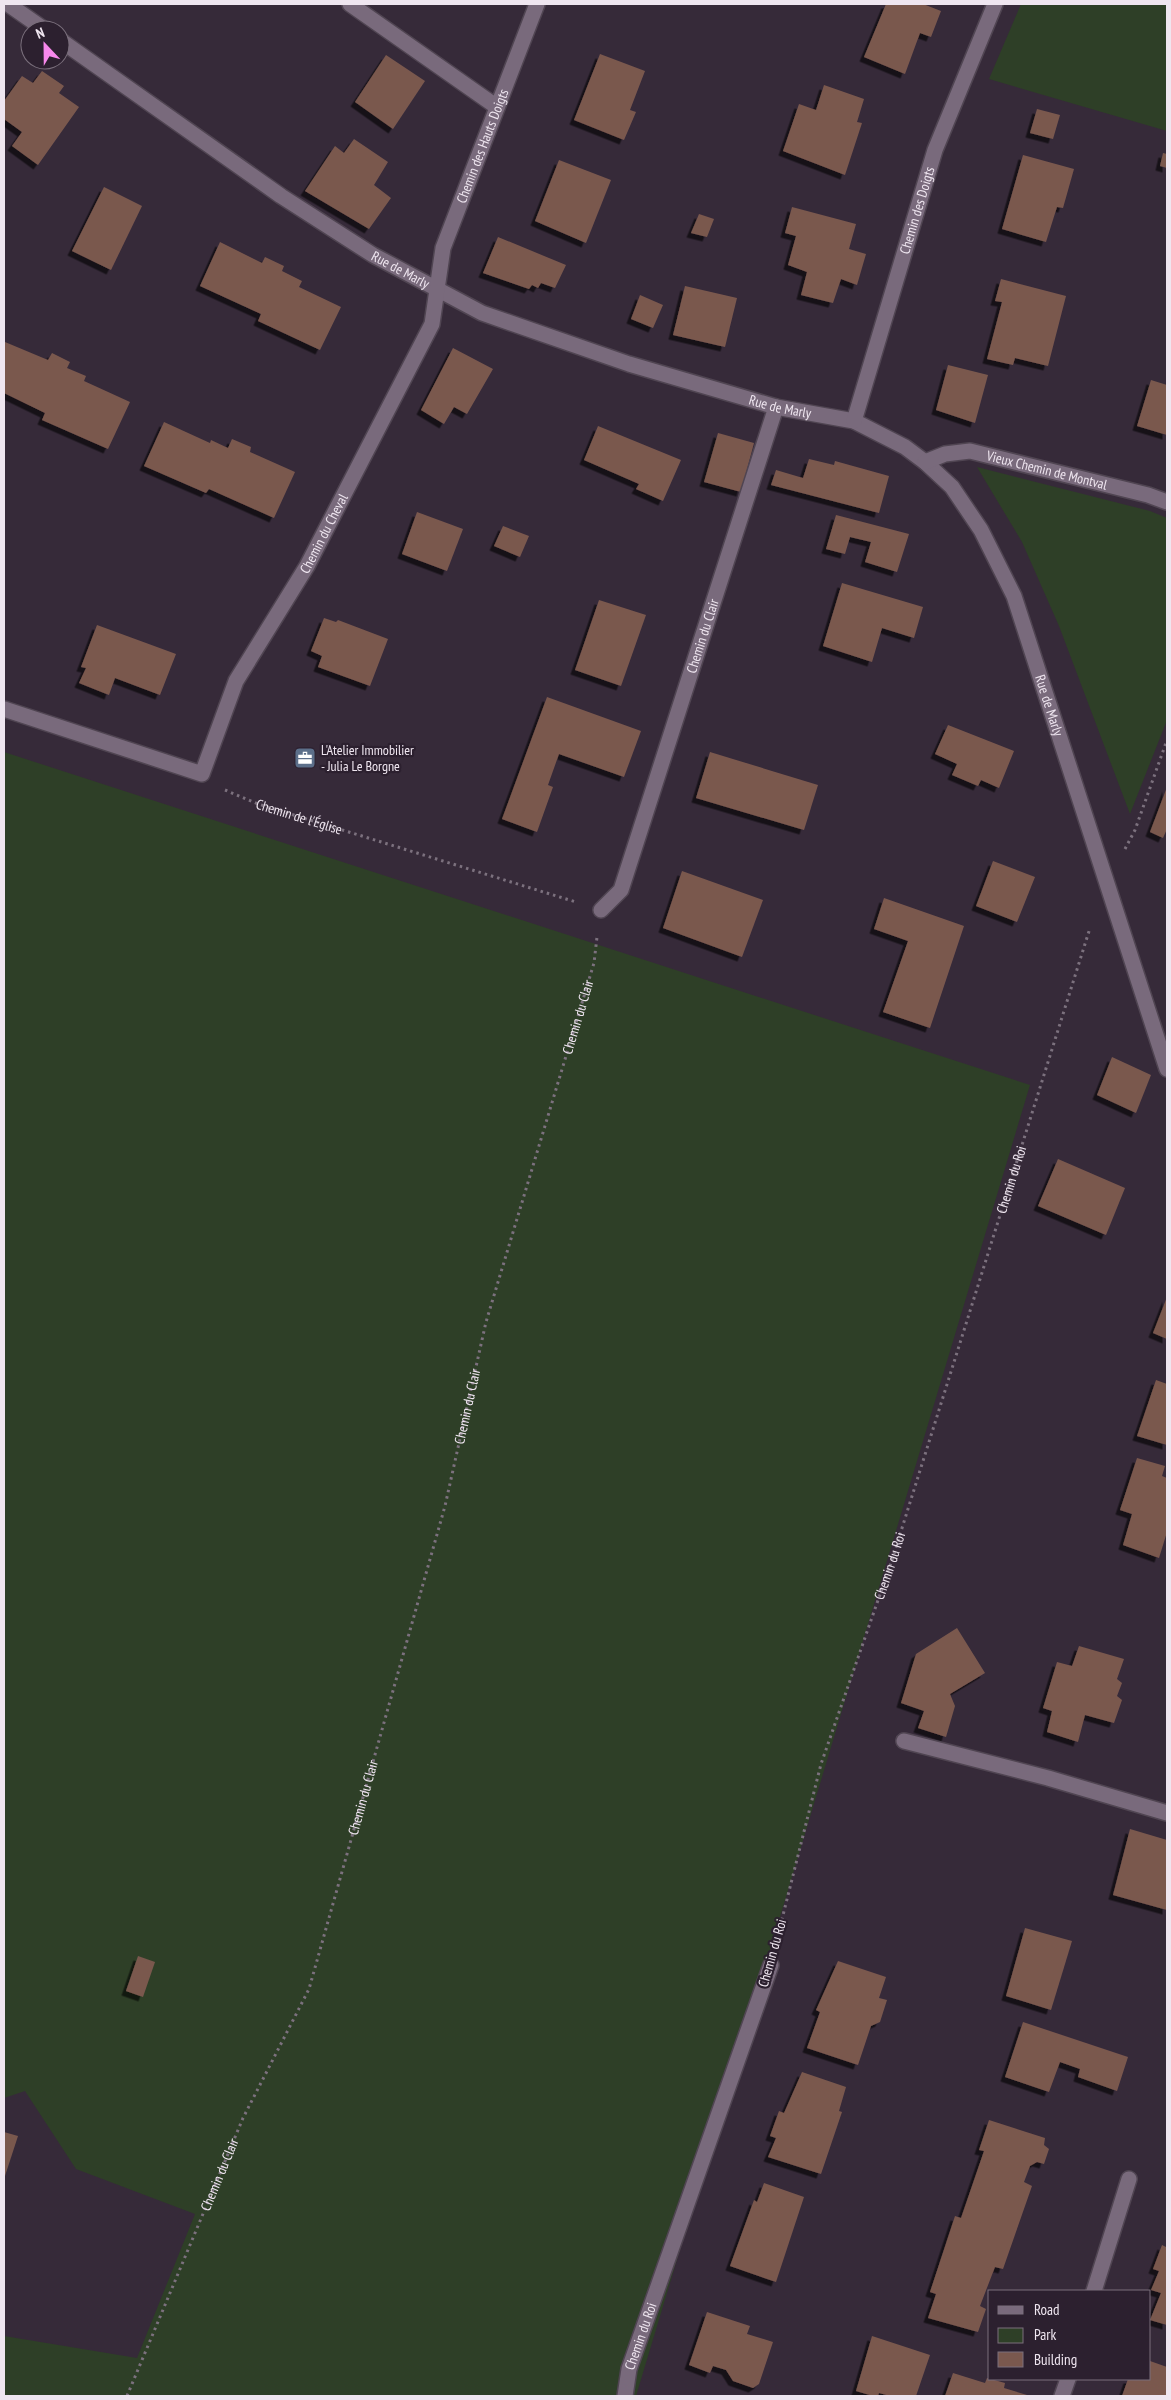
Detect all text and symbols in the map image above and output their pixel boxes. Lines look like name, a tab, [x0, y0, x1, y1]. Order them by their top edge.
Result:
north arrow	[20, 20, 70, 70]
text: N	[33, 23, 47, 43]
street label: Chemin des Hauts Doigts	[452, 86, 513, 206]
street label: Chemin des Doigts	[895, 164, 939, 256]
street label: Rue de Marly	[368, 247, 433, 293]
street label: Rue de Marly	[747, 391, 813, 422]
street label: Vieux Chemin de Montval	[984, 446, 1110, 494]
street label: Chemin du Cheval	[296, 490, 352, 577]
street label: Chemin du Clair	[682, 596, 723, 675]
street label: Rue de Marly	[1031, 673, 1068, 739]
place label: L'Atelier Immobilier - Julia Le Borgne	[321, 741, 414, 775]
office icon: L'Atelier Immobilier - Julia Le Borgne	[293, 746, 317, 770]
street label: Chemin de l'Église	[254, 795, 345, 839]
street label: Chemin du Clair	[558, 977, 598, 1056]
street label: Chemin du Roi	[992, 1144, 1030, 1216]
street label: Chemin du Clair	[450, 1367, 484, 1446]
street label: Chemin du Roi	[870, 1530, 909, 1602]
street label: Chemin du Clair	[344, 1758, 382, 1837]
street label: Chemin du Roi	[754, 1917, 790, 1989]
street label: Chemin du Clair	[196, 2135, 243, 2213]
legend	[988, 2290, 1151, 2380]
street label: Chemin du Roi	[620, 2300, 661, 2372]
text: Road	[1034, 2300, 1060, 2319]
text: Park	[1034, 2325, 1056, 2344]
text: Building	[1034, 2350, 1077, 2369]

